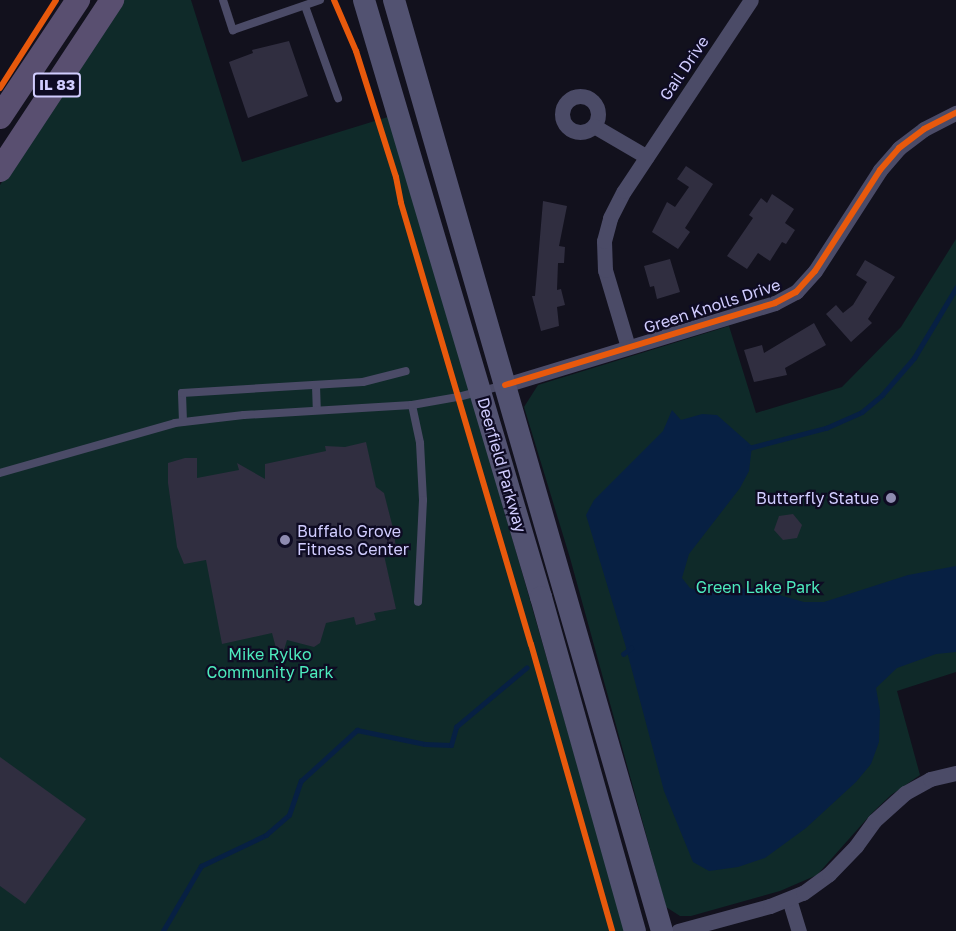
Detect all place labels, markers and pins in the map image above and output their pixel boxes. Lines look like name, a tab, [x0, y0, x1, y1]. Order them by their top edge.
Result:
place label: Butterfly Statue	[756, 488, 879, 508]
marker: Butterfly Statue	[884, 491, 898, 505]
place label: Buffalo Grove Fitness Center	[297, 521, 409, 559]
marker: Buffalo Grove Fitness Center	[278, 533, 292, 547]

